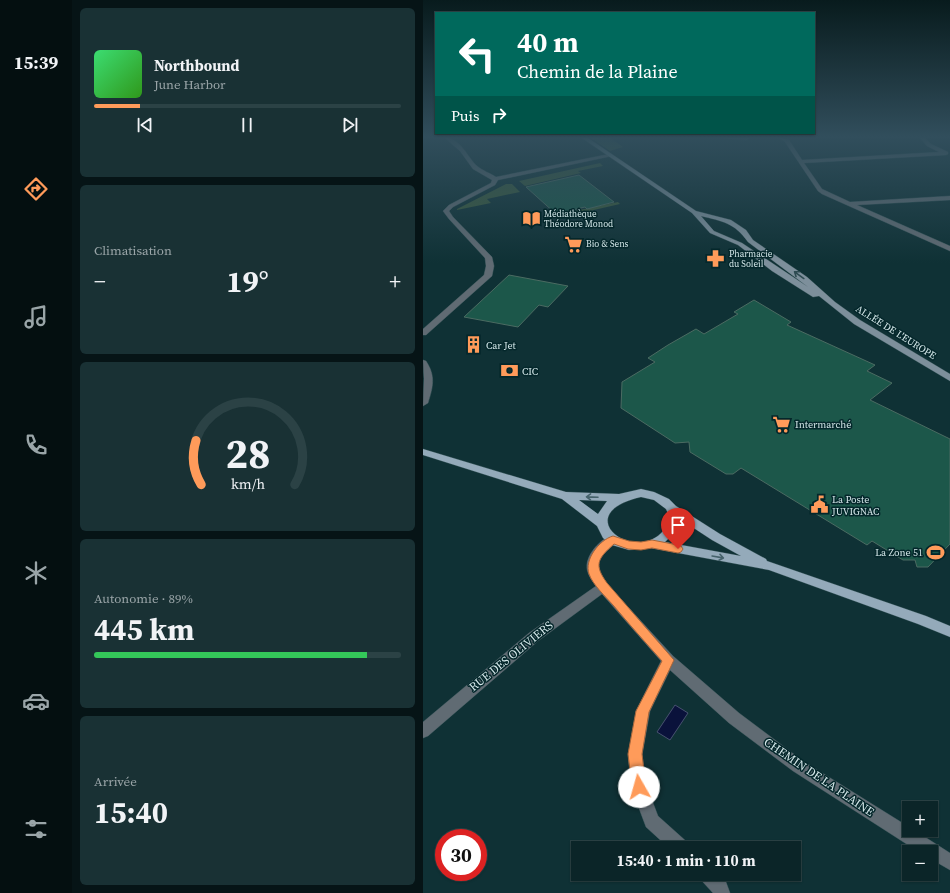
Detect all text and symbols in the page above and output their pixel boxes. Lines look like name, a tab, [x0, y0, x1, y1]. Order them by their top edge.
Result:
text: 40 m	[517, 23, 579, 61]
icon: left	[451, 28, 503, 80]
text: 15:39	[14, 50, 58, 75]
text: Northbound	[154, 55, 239, 76]
text: Chemin de la Plaine	[517, 59, 678, 84]
text: June Harbor	[154, 76, 226, 93]
icon: right	[488, 104, 510, 126]
text: Puis	[451, 105, 480, 126]
icon: previous	[134, 114, 156, 136]
icon: pause	[236, 114, 258, 136]
icon: next	[339, 114, 361, 136]
icon: directions	[22, 175, 50, 203]
place label: Médiathèque Théodore Monod	[544, 208, 613, 230]
library icon: Médiathèque Théodore Monod	[521, 209, 541, 229]
supermarket icon: Bio & Sens	[563, 234, 583, 254]
place label: Bio & Sens	[586, 238, 629, 250]
text: Climatisation	[94, 242, 172, 259]
place label: Pharmacie du Soleil	[729, 248, 773, 270]
pharmacy icon: Pharmacie du Soleil	[706, 249, 726, 269]
text: 19°	[226, 261, 269, 302]
text: −	[94, 266, 106, 296]
text: +	[389, 266, 401, 296]
one-way arrow	[794, 271, 805, 279]
street label: ALLÉE DE L'EUROPE	[853, 302, 939, 362]
icon: music	[22, 303, 50, 331]
building icon: Car Jet	[463, 335, 483, 355]
place label: Car Jet	[486, 339, 517, 352]
bank icon: CIC	[499, 361, 519, 381]
place label: CIC	[522, 365, 538, 378]
supermarket icon: Intermarché	[772, 414, 792, 434]
place label: Intermarché	[795, 418, 851, 431]
text: 28	[225, 424, 270, 481]
icon: phone	[22, 431, 50, 459]
text: km/h	[231, 473, 265, 493]
place label: La Poste JUVIGNAC	[831, 493, 879, 518]
one-way arrow	[586, 494, 599, 501]
public building icon: La Poste JUVIGNAC	[809, 495, 829, 515]
pin	[661, 508, 695, 549]
icon: arrive	[667, 514, 689, 536]
sports icon: La Zone 51	[926, 542, 946, 562]
place label: La Zone 51	[875, 546, 923, 559]
one-way arrow	[711, 553, 724, 561]
icon: climate	[22, 559, 50, 587]
text: Autonomie · 89%	[94, 590, 193, 607]
text: 445 km	[94, 609, 194, 650]
street label: RUE DES OLIVIERS	[466, 617, 556, 695]
icon: car	[22, 687, 50, 715]
street label: CHEMIN DE LA PLAINE	[761, 734, 877, 820]
position arrow	[618, 766, 660, 808]
text: Arrivée	[94, 773, 137, 790]
text: 15:40	[94, 792, 168, 833]
map controls	[902, 801, 938, 881]
button: +	[902, 801, 938, 837]
icon: filters	[22, 815, 50, 843]
speed limit sign: 30	[435, 829, 487, 881]
button: −	[902, 845, 938, 881]
text: 15:40 · 1 min · 110 m	[617, 850, 756, 871]

